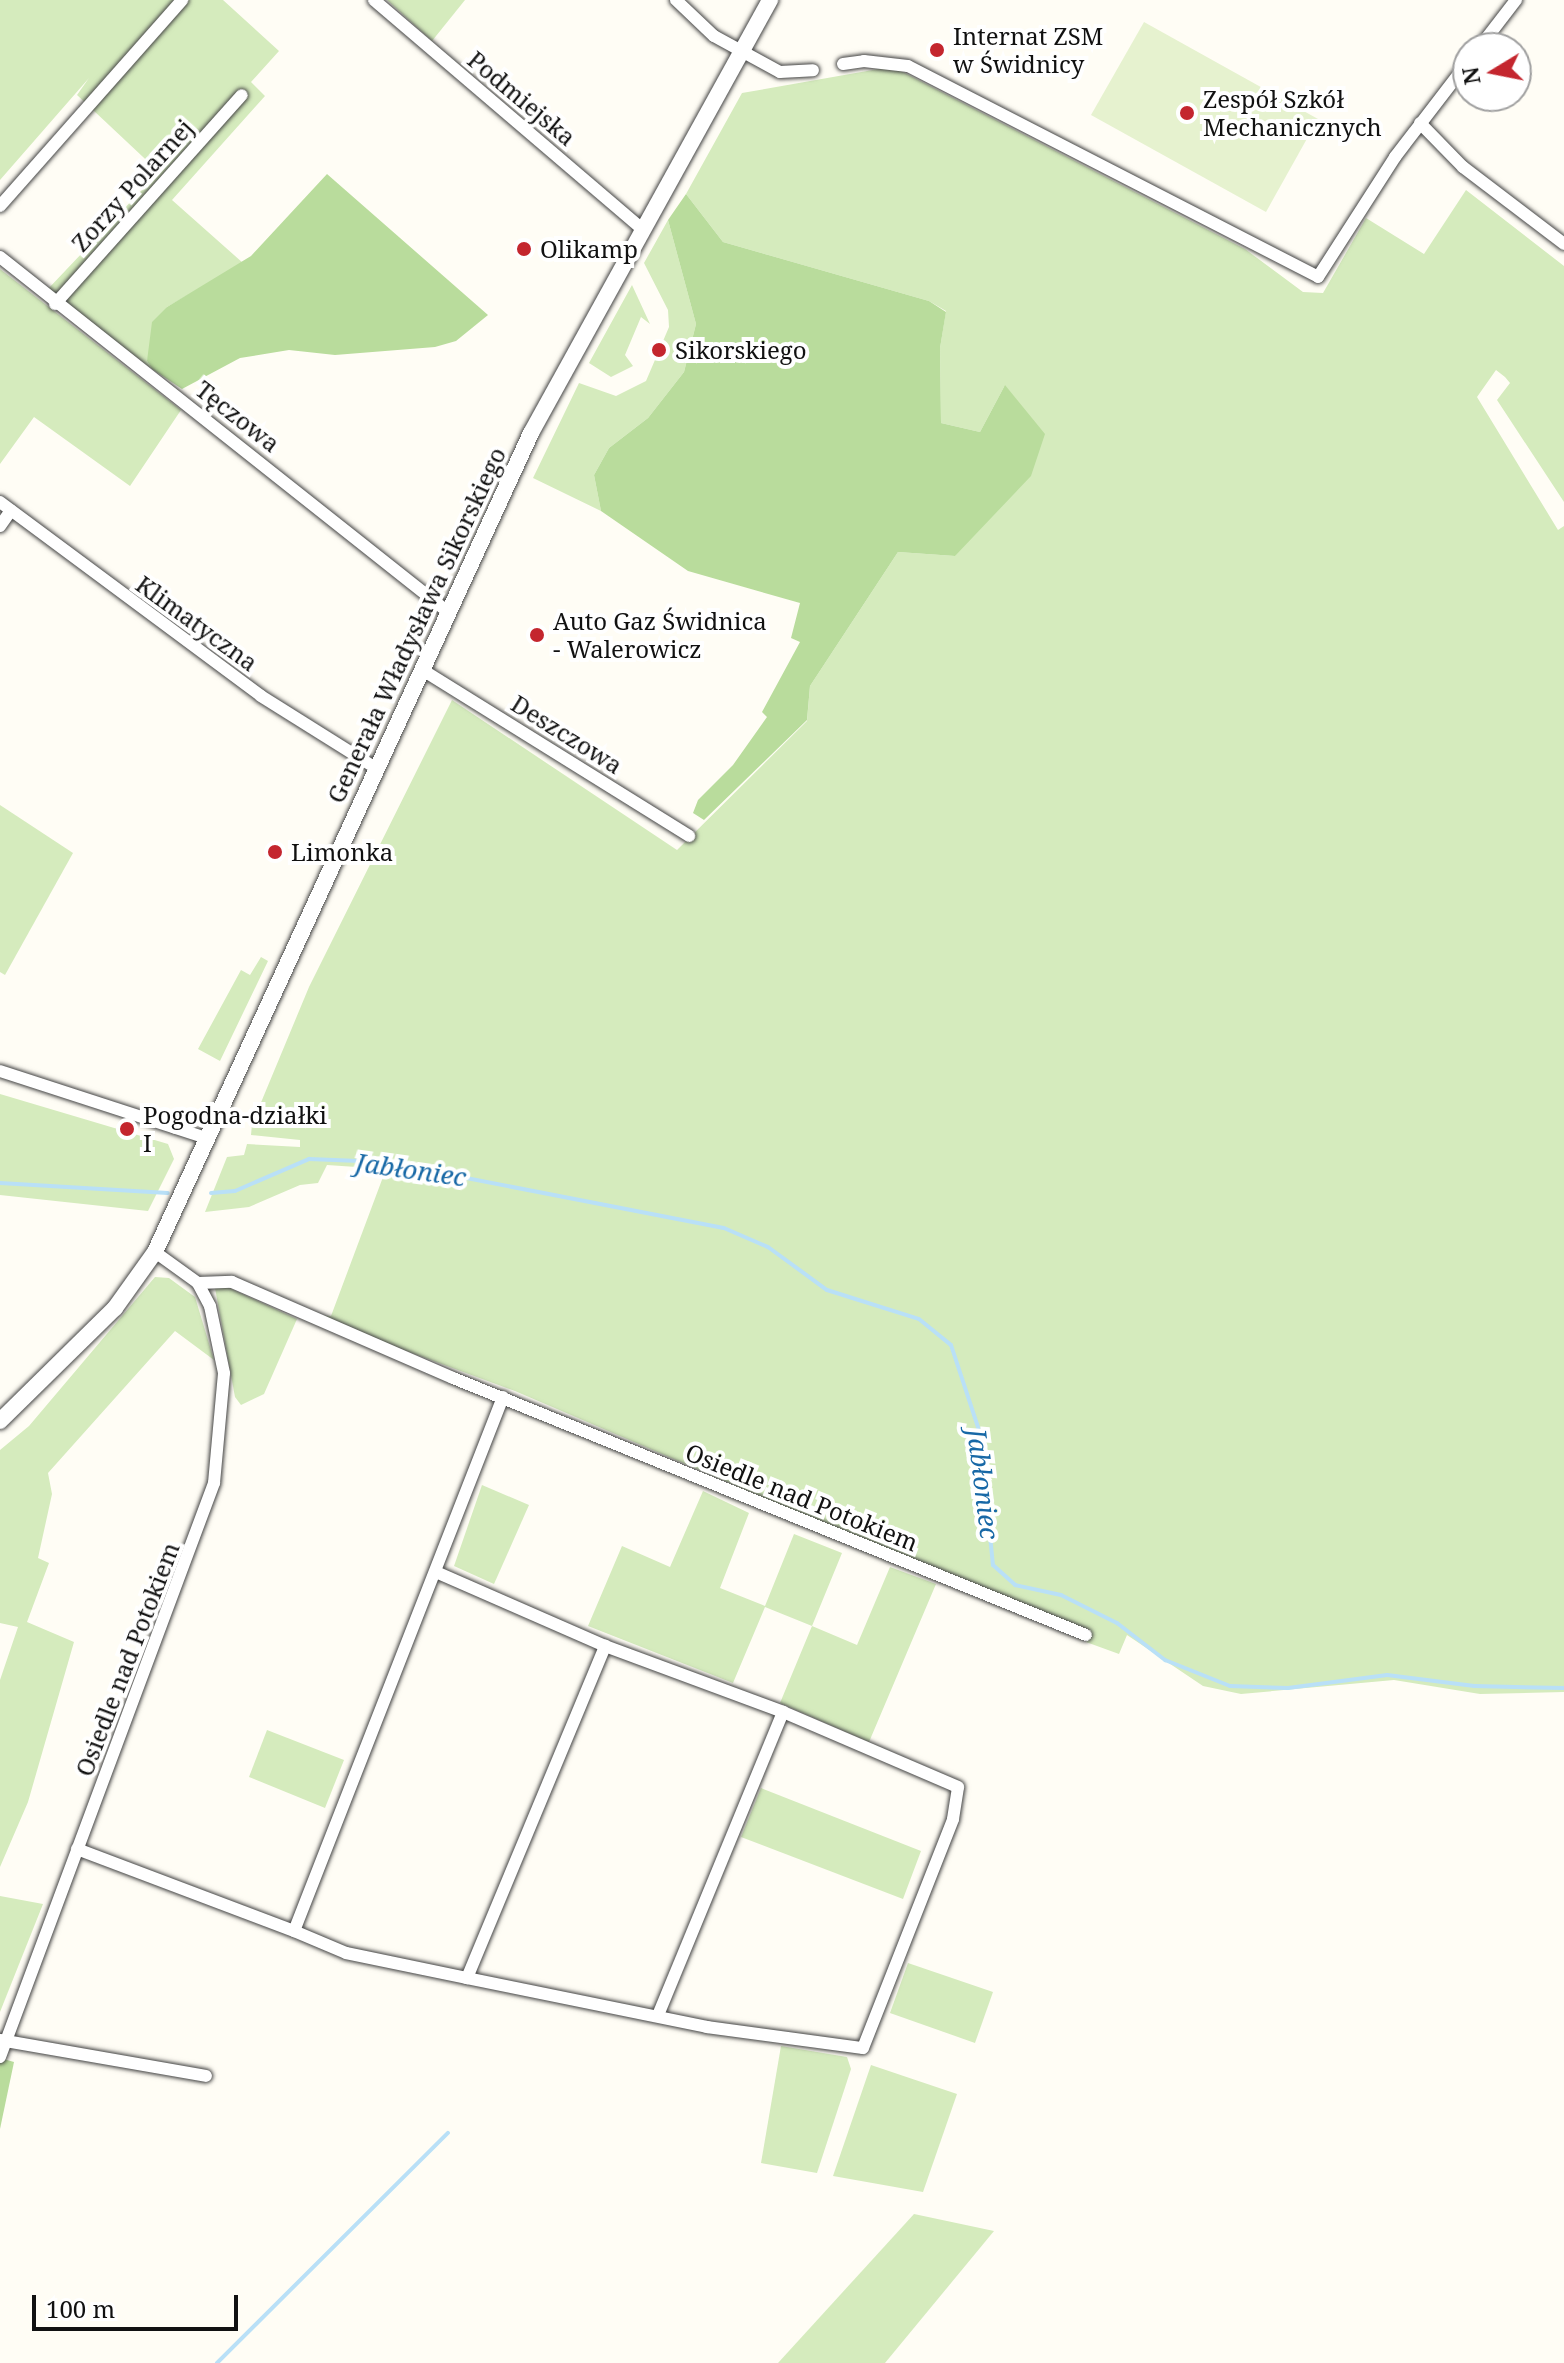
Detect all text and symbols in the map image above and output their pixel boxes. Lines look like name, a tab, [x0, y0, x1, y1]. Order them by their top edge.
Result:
place label: Internat ZSM w Świdnicy	[953, 22, 1103, 78]
north arrow	[1452, 32, 1532, 112]
marker: Internat ZSM w Świdnicy	[928, 41, 946, 59]
street label: Podmiejska	[462, 45, 582, 151]
text: N	[1454, 65, 1487, 87]
place label: Zespół Szkół Mechanicznych	[1203, 85, 1382, 141]
marker: Zespół Szkół Mechanicznych	[1178, 104, 1196, 122]
street label: Zorzy Polarnej	[65, 113, 199, 257]
place label: Olikamp	[540, 235, 638, 263]
marker: Olikamp	[515, 240, 533, 258]
place label: Sikorskiego	[675, 336, 807, 364]
marker: Sikorskiego	[650, 341, 668, 359]
street label: Tęczowa	[190, 374, 286, 458]
street label: Generała Władysława Sikorskiego	[321, 443, 511, 807]
street label: Klimatyczna	[131, 569, 263, 677]
place label: Auto Gaz Świdnica - Walerowicz	[553, 607, 767, 663]
marker: Auto Gaz Świdnica - Walerowicz	[528, 626, 546, 644]
street label: Deszczowa	[506, 689, 628, 779]
place label: Limonka	[291, 838, 393, 866]
marker: Limonka	[266, 843, 284, 861]
place label: Pogodna-działki I	[143, 1101, 327, 1157]
marker: Pogodna-działki I	[118, 1120, 136, 1138]
water label: Jabłoniec	[354, 1147, 468, 1193]
water label: Jabłoniec	[961, 1427, 1005, 1541]
street label: Osiedle nad Potokiem	[682, 1437, 922, 1557]
street label: Osiedle nad Potokiem	[69, 1538, 185, 1780]
scale bar	[36, 2279, 242, 2329]
text: 100 m	[46, 2292, 115, 2325]

